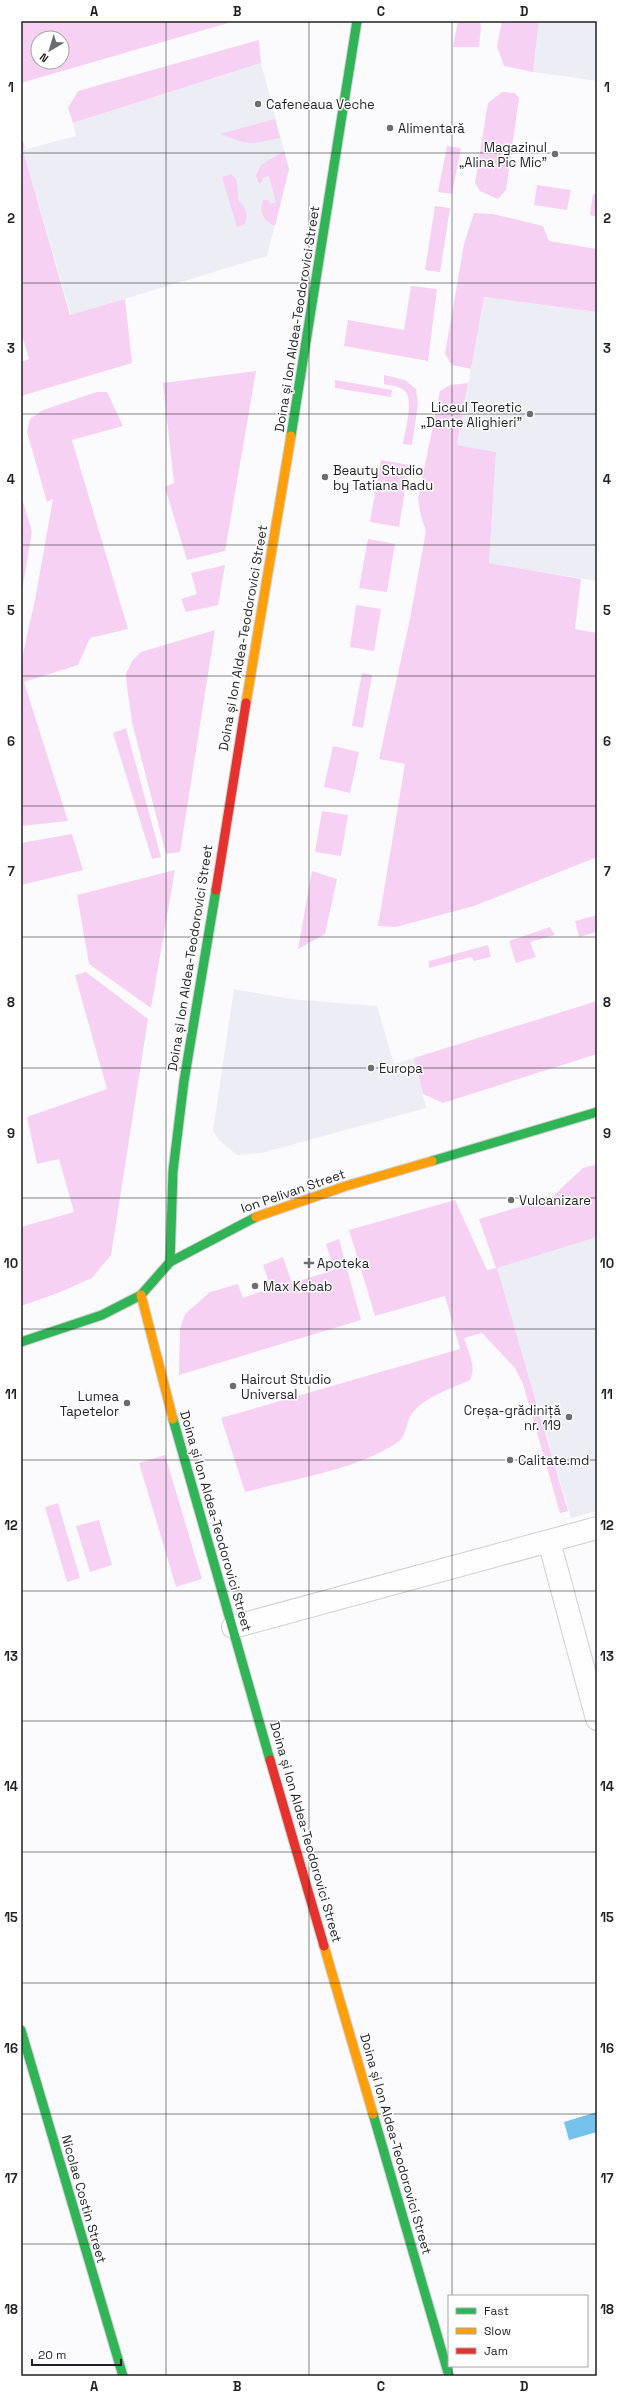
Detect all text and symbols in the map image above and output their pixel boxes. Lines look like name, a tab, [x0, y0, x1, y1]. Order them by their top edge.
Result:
text: A	[90, 3, 99, 20]
text: B	[233, 3, 242, 20]
text: C	[377, 3, 385, 20]
text: D	[520, 3, 529, 20]
north arrow	[30, 30, 70, 70]
text: N	[37, 50, 51, 66]
text: 1	[8, 79, 14, 96]
text: 1	[604, 79, 610, 96]
place label: Cafeneaua Veche	[266, 96, 375, 113]
marker: Cafeneaua Veche	[253, 99, 263, 109]
place label: Alimentară	[398, 120, 465, 137]
marker: Alimentară	[385, 123, 395, 133]
place label: Magazinul „Alina Pic Mic”	[459, 139, 547, 171]
marker: Magazinul „Alina Pic Mic”	[550, 149, 560, 159]
street label: Doina și Ion Aldea-Teodorovici Street	[271, 205, 323, 433]
text: 2	[7, 210, 15, 227]
text: 2	[603, 210, 611, 227]
text: 3	[7, 340, 15, 357]
text: 3	[603, 340, 611, 357]
place label: Liceul Teoretic „Dante Alighieri”	[421, 399, 522, 431]
marker: Liceul Teoretic „Dante Alighieri”	[525, 409, 535, 419]
place label: Beauty Studio by Tatiana Radu	[333, 462, 433, 494]
text: 4	[7, 471, 15, 488]
text: 4	[603, 471, 611, 488]
marker: Beauty Studio by Tatiana Radu	[320, 472, 330, 482]
street label: Doina și Ion Aldea-Teodorovici Street	[215, 524, 271, 752]
text: 5	[7, 602, 15, 619]
text: 5	[603, 602, 611, 619]
text: 6	[7, 733, 15, 750]
text: 6	[603, 733, 611, 750]
street label: Doina și Ion Aldea-Teodorovici Street	[164, 844, 216, 1072]
text: 7	[7, 863, 15, 880]
text: 7	[603, 863, 611, 880]
text: 8	[7, 994, 15, 1011]
text: 8	[603, 994, 611, 1011]
place label: Europa	[379, 1060, 423, 1077]
marker: Europa	[366, 1063, 376, 1073]
text: 9	[7, 1125, 15, 1142]
text: 9	[603, 1125, 611, 1142]
street label: Ion Pelivan Street	[238, 1165, 348, 1217]
place label: Vulcanizare	[519, 1192, 591, 1209]
marker: Vulcanizare	[506, 1195, 516, 1205]
text: 10	[4, 1255, 18, 1272]
place label: Apoteka	[317, 1255, 370, 1272]
text: 10	[600, 1255, 614, 1272]
marker: Apoteka	[304, 1258, 314, 1268]
place label: Max Kebab	[263, 1278, 332, 1295]
marker: Max Kebab	[250, 1281, 260, 1291]
place label: Haircut Studio Universal	[241, 1371, 331, 1403]
marker: Haircut Studio Universal	[228, 1381, 238, 1391]
text: 11	[5, 1386, 17, 1403]
text: 11	[601, 1386, 613, 1403]
place label: Lumea Tapetelor	[60, 1388, 120, 1420]
marker: Lumea Tapetelor	[122, 1398, 132, 1408]
place label: Creșa-grădiniță nr. 119	[464, 1402, 562, 1434]
street label: Doina și Ion Aldea-Teodorovici Street	[176, 1409, 256, 1633]
marker: Creșa-grădiniță nr. 119	[564, 1412, 574, 1422]
place label: Calitate.md	[518, 1452, 589, 1469]
marker: Calitate.md	[505, 1455, 515, 1465]
text: 12	[4, 1517, 18, 1534]
text: 12	[600, 1517, 614, 1534]
text: 13	[4, 1648, 18, 1665]
text: 13	[600, 1648, 614, 1665]
street label: Doina și Ion Aldea-Teodorovici Street	[266, 1720, 346, 1944]
text: 14	[4, 1778, 18, 1795]
text: 14	[600, 1778, 614, 1795]
text: 15	[4, 1909, 18, 1926]
text: 15	[600, 1909, 614, 1926]
street label: Doina și Ion Aldea-Teodorovici Street	[356, 2032, 436, 2256]
text: 16	[4, 2040, 18, 2057]
text: 16	[600, 2040, 614, 2057]
street label: Nicolae Costin Street	[58, 2133, 110, 2265]
text: 17	[4, 2170, 18, 2187]
text: 17	[600, 2170, 614, 2187]
legend	[448, 2295, 588, 2367]
text: 18	[4, 2301, 18, 2318]
text: 18	[600, 2301, 614, 2318]
text: Fast	[484, 2303, 509, 2319]
text: Slow	[484, 2323, 511, 2339]
scale bar	[32, 2341, 121, 2367]
text: Jam	[484, 2343, 508, 2359]
text: 20 m	[38, 2347, 66, 2363]
text: A	[90, 2378, 99, 2395]
text: B	[233, 2378, 242, 2395]
text: C	[377, 2378, 385, 2395]
text: D	[520, 2378, 529, 2395]

